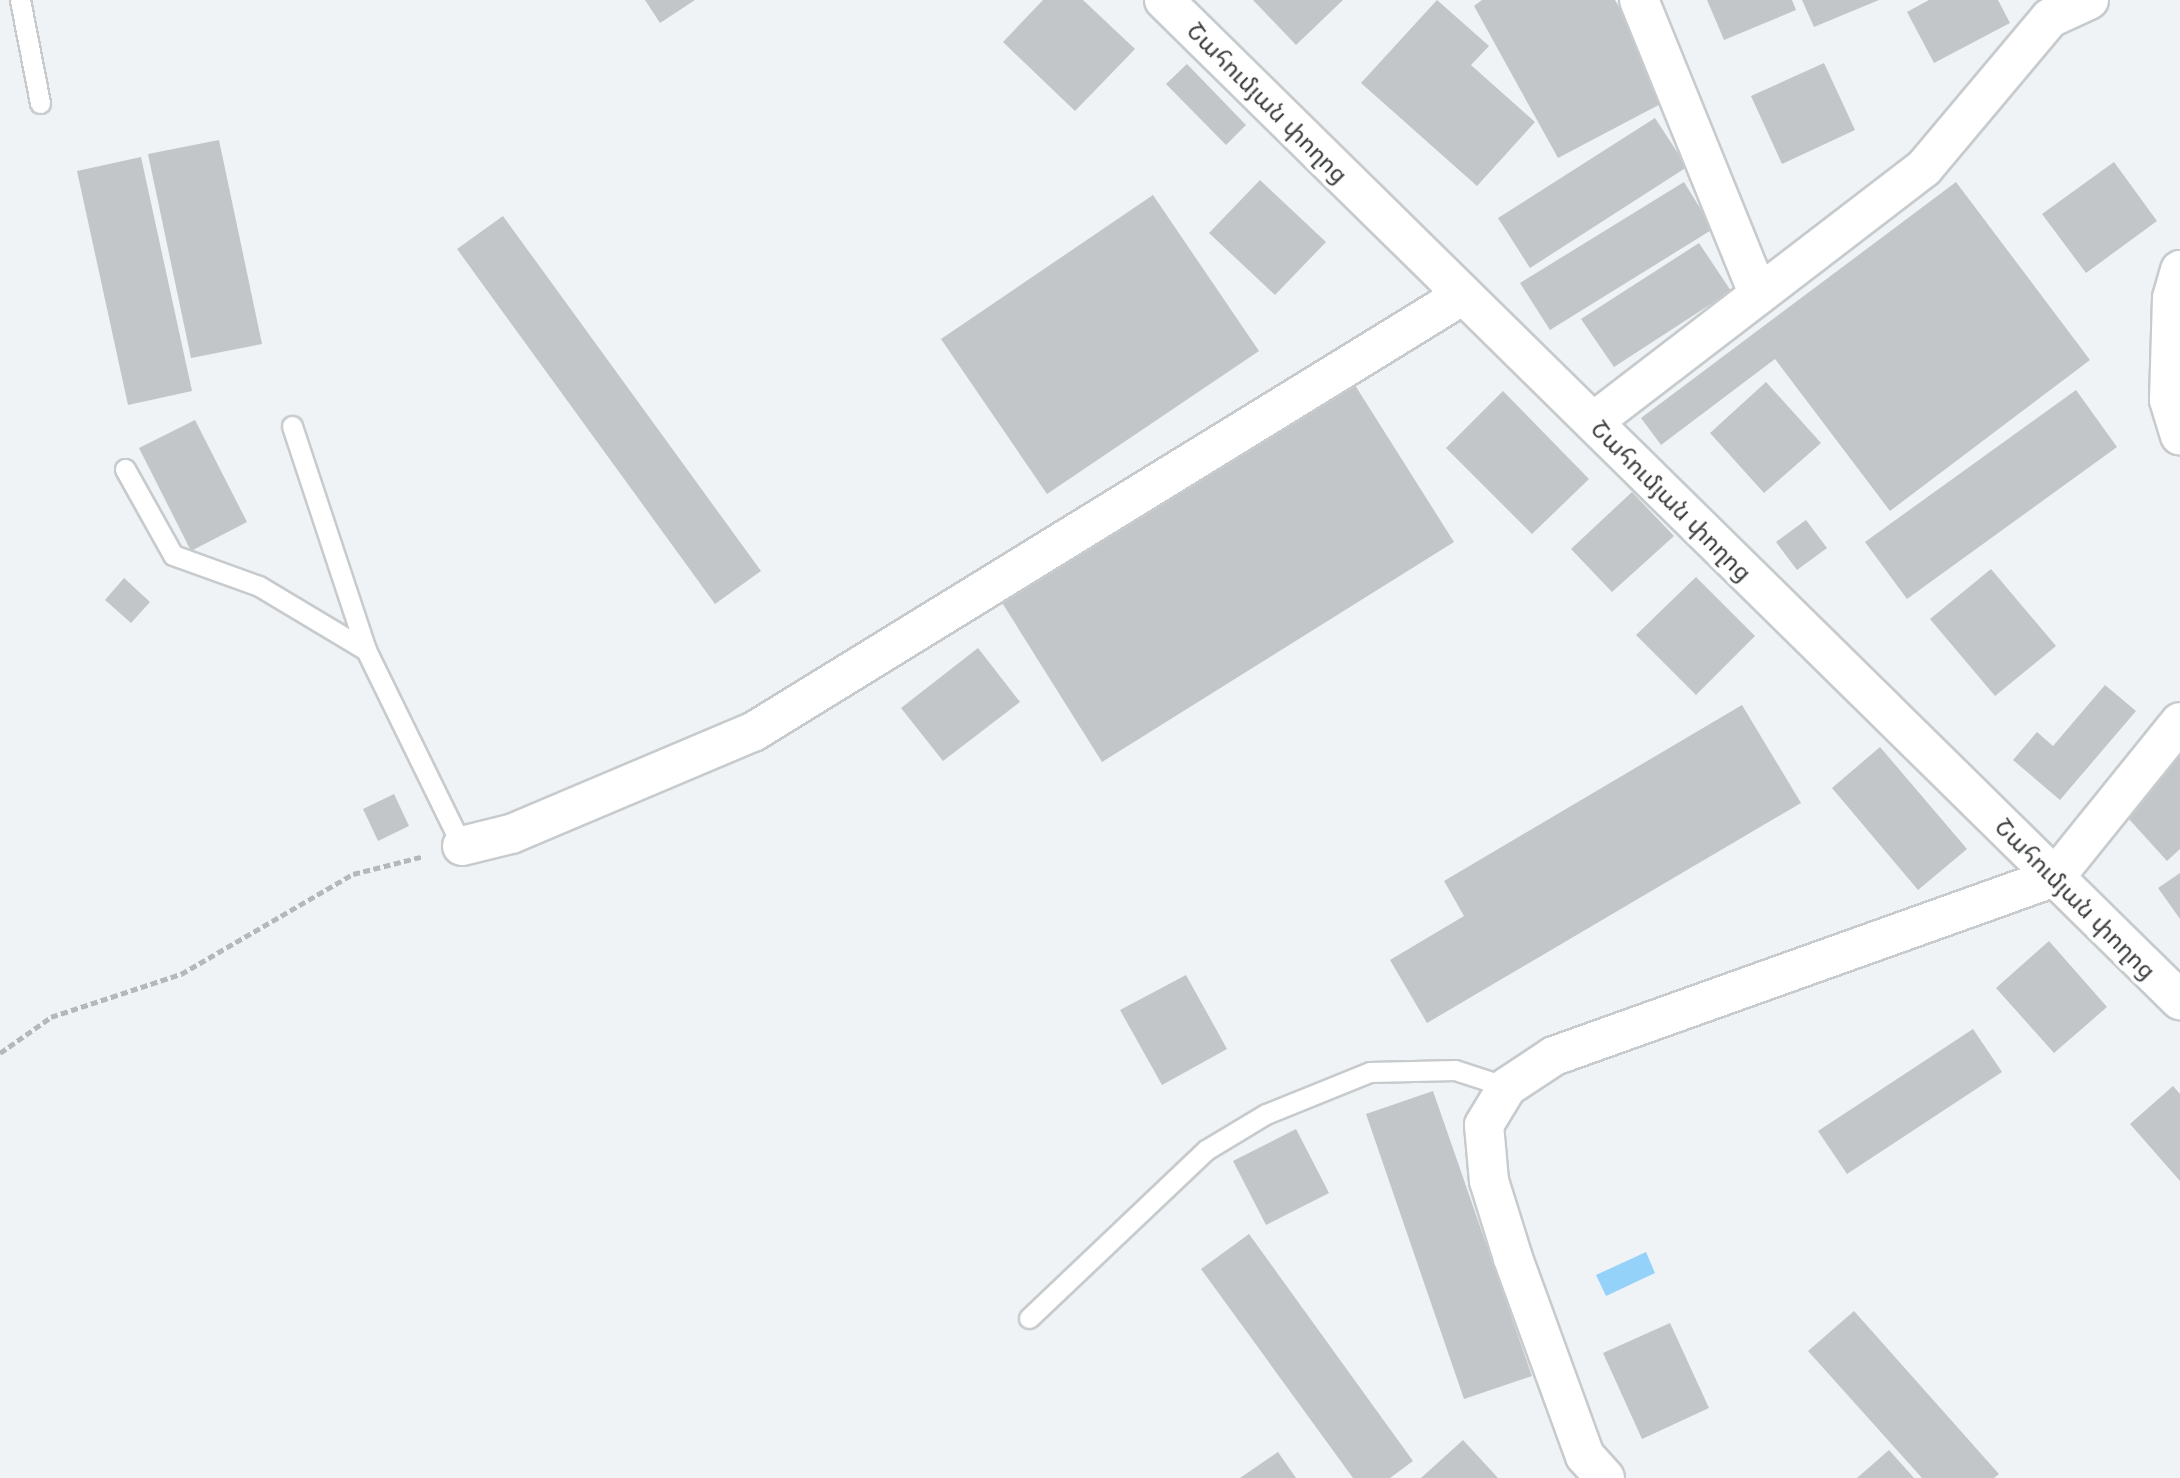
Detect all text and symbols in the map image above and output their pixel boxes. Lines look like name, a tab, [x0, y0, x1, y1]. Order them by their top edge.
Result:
street label: Շահումյան փողոց	[1182, 16, 1354, 188]
street label: Շահումյան փողոց	[1586, 414, 1758, 586]
street label: Շահումյան փողոց	[1990, 812, 2162, 984]

